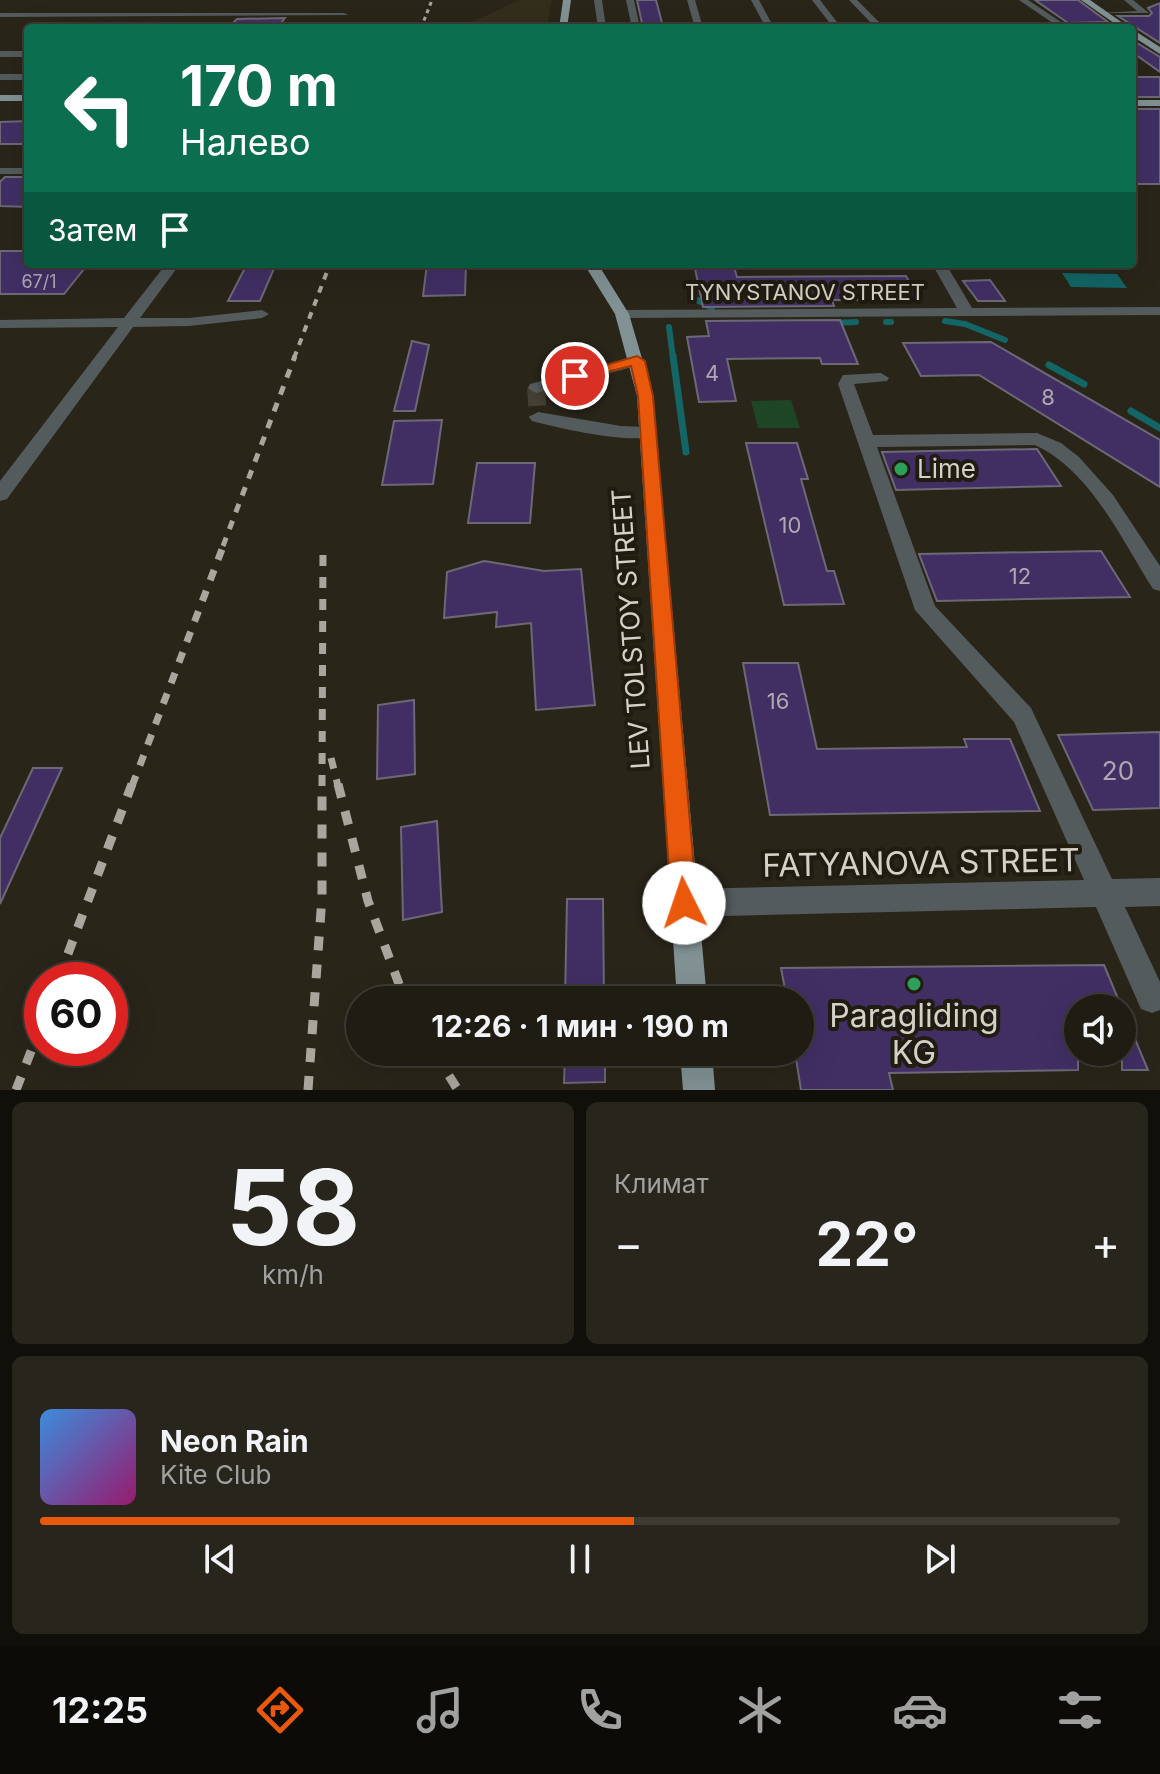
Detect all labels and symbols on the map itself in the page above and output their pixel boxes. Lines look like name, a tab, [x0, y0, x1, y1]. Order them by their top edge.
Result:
house number: 67/1	[21, 271, 57, 292]
street label: TYNYSTANOV STREET	[685, 279, 925, 305]
pin	[541, 342, 609, 410]
house number: 4	[705, 360, 719, 386]
house number: 8	[1041, 384, 1055, 410]
place label: Lime	[917, 453, 976, 484]
marker: Lime	[892, 460, 910, 478]
street label: LEV TOLSTOY STREET	[605, 488, 656, 770]
house number: 10	[779, 512, 801, 538]
house number: 12	[1009, 563, 1031, 589]
house number: 16	[767, 688, 789, 714]
house number: 20	[1102, 755, 1134, 786]
street label: FATYANOVA STREET	[762, 840, 1080, 885]
position arrow	[642, 861, 726, 945]
speed limit sign: 60	[24, 962, 128, 1066]
marker: Paragliding KG	[905, 975, 923, 993]
place label: Paragliding KG	[829, 996, 999, 1072]

